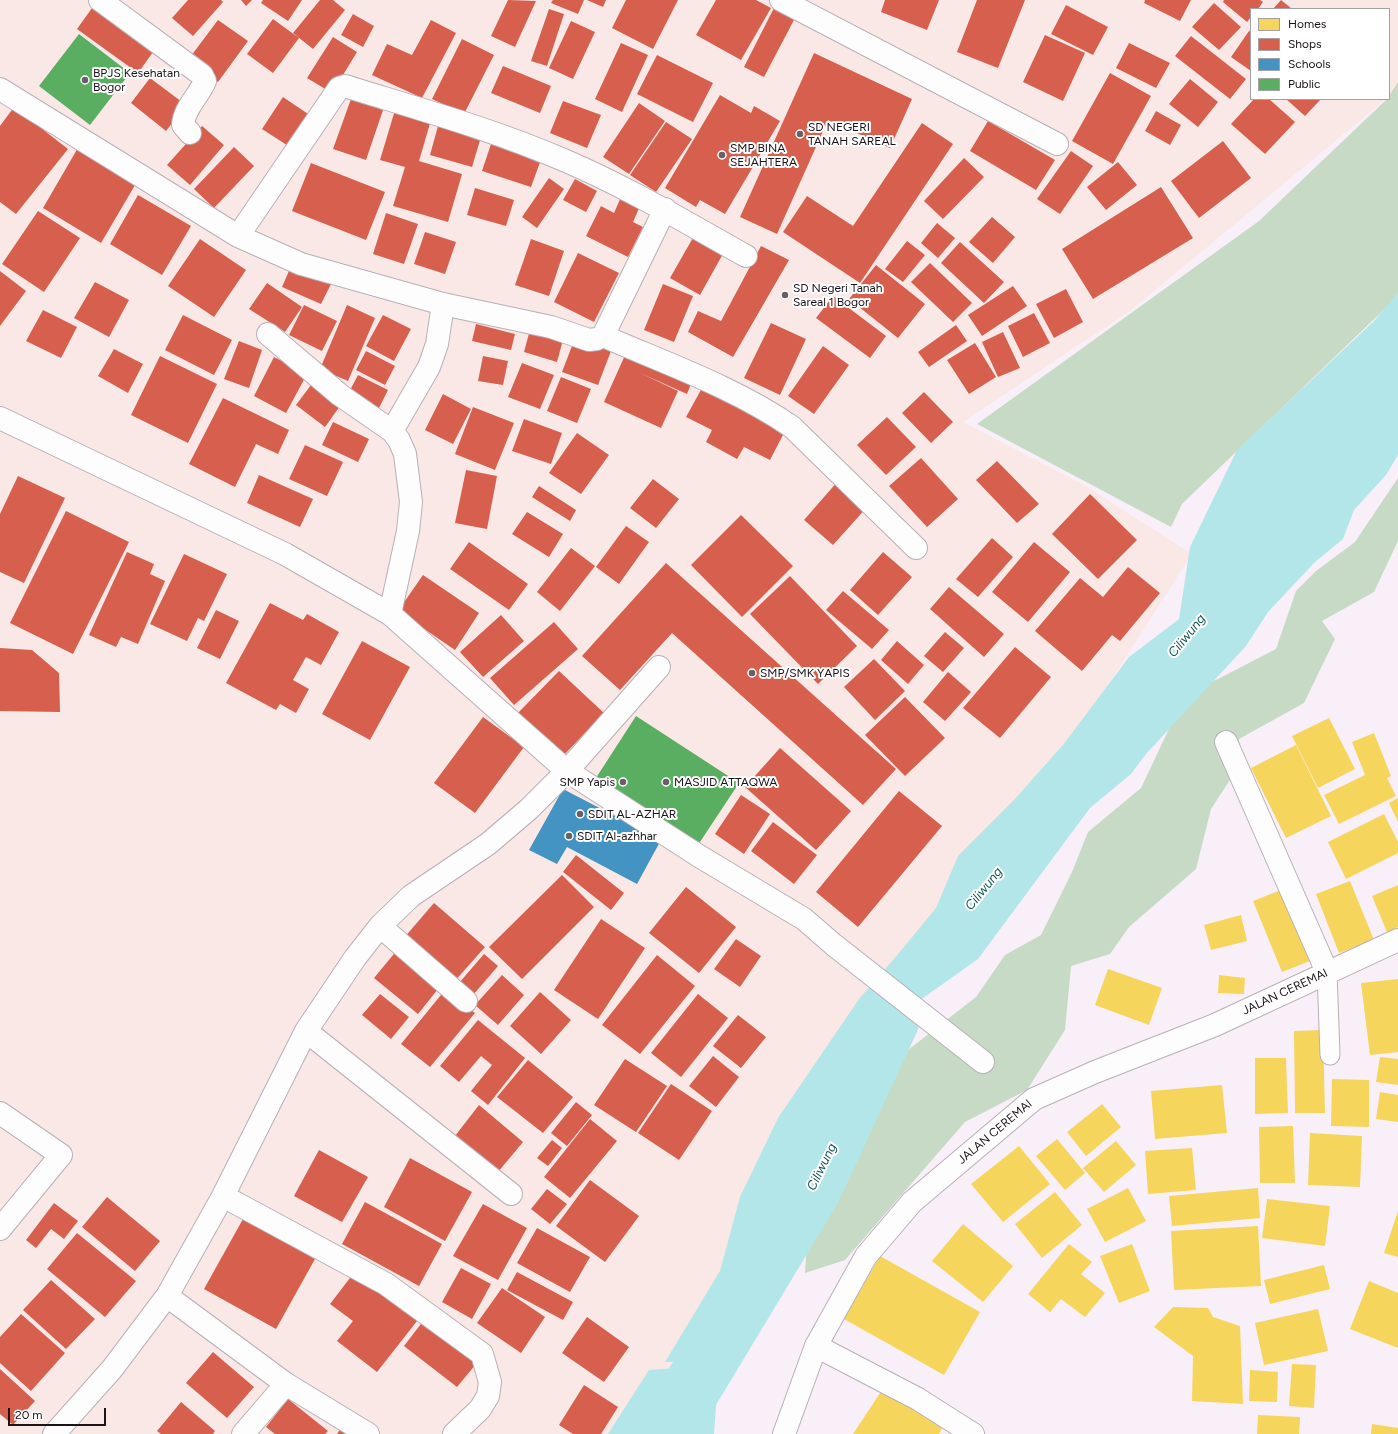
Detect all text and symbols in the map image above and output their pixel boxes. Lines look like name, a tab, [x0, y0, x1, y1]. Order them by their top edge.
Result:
legend	[1250, 8, 1390, 100]
text: Homes	[1288, 17, 1326, 31]
text: Shops	[1288, 37, 1322, 51]
text: Schools	[1288, 57, 1331, 71]
place label: BPJS Kesehatan Bogor	[93, 66, 180, 94]
marker: BPJS Kesehatan Bogor	[80, 75, 90, 85]
text: Public	[1288, 77, 1321, 91]
place label: SD NEGERI TANAH SAREAL	[808, 120, 896, 148]
marker: SD NEGERI TANAH SAREAL	[795, 129, 805, 139]
place label: SMP BINA SEJAHTERA	[730, 141, 797, 169]
marker: SMP BINA SEJAHTERA	[717, 150, 727, 160]
place label: SD Negeri Tanah Sareal 1 Bogor	[793, 281, 882, 309]
marker: SD Negeri Tanah Sareal 1 Bogor	[780, 290, 790, 300]
water label: Ciliwung	[1165, 611, 1209, 661]
place label: SMP/SMK YAPIS	[760, 666, 850, 680]
marker: SMP/SMK YAPIS	[747, 668, 757, 678]
place label: SMP Yapis	[559, 775, 615, 789]
place label: MASJID ATTAQWA	[674, 775, 777, 789]
marker: SMP Yapis	[618, 777, 628, 787]
marker: MASJID ATTAQWA	[661, 777, 671, 787]
place label: SDIT AL-AZHAR	[588, 807, 676, 821]
marker: SDIT AL-AZHAR	[575, 809, 585, 819]
place label: SDIT Al-azhhar	[577, 829, 657, 843]
marker: SDIT Al-azhhar	[564, 831, 574, 841]
water label: Ciliwung	[962, 864, 1006, 914]
street label: JALAN CEREMAI	[1240, 966, 1330, 1018]
street label: JALAN CEREMAI	[955, 1097, 1035, 1167]
water label: Ciliwung	[804, 1141, 840, 1193]
scale bar	[10, 1400, 108, 1426]
text: 20 m	[15, 1408, 43, 1422]

